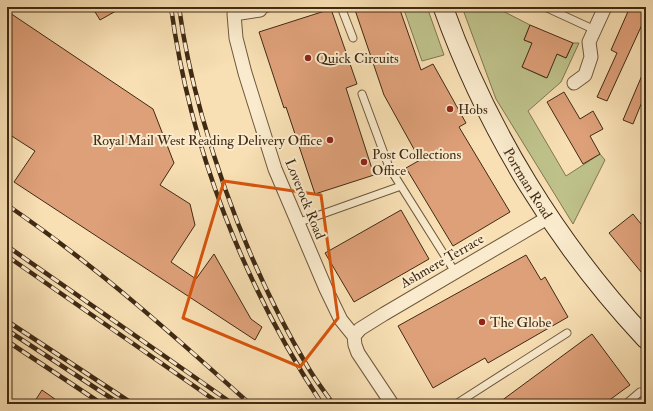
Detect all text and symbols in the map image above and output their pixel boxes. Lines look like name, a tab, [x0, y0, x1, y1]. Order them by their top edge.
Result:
place label: Quick Circuits	[316, 50, 399, 67]
marker: Quick Circuits	[303, 53, 313, 63]
place label: Hobs	[458, 101, 488, 118]
marker: Hobs	[445, 104, 455, 114]
place label: Royal Mail West Reading Delivery Office	[92, 132, 322, 150]
marker: Royal Mail West Reading Delivery Office	[325, 135, 335, 145]
street label: Portman Road	[500, 145, 556, 222]
place label: Post Collections Office	[372, 146, 462, 179]
street label: Loverock Road	[281, 156, 329, 242]
marker: Post Collections Office	[359, 157, 369, 167]
street label: Ashmere Terrace	[396, 230, 487, 292]
place label: The Globe	[490, 314, 551, 331]
marker: The Globe	[477, 317, 487, 327]

